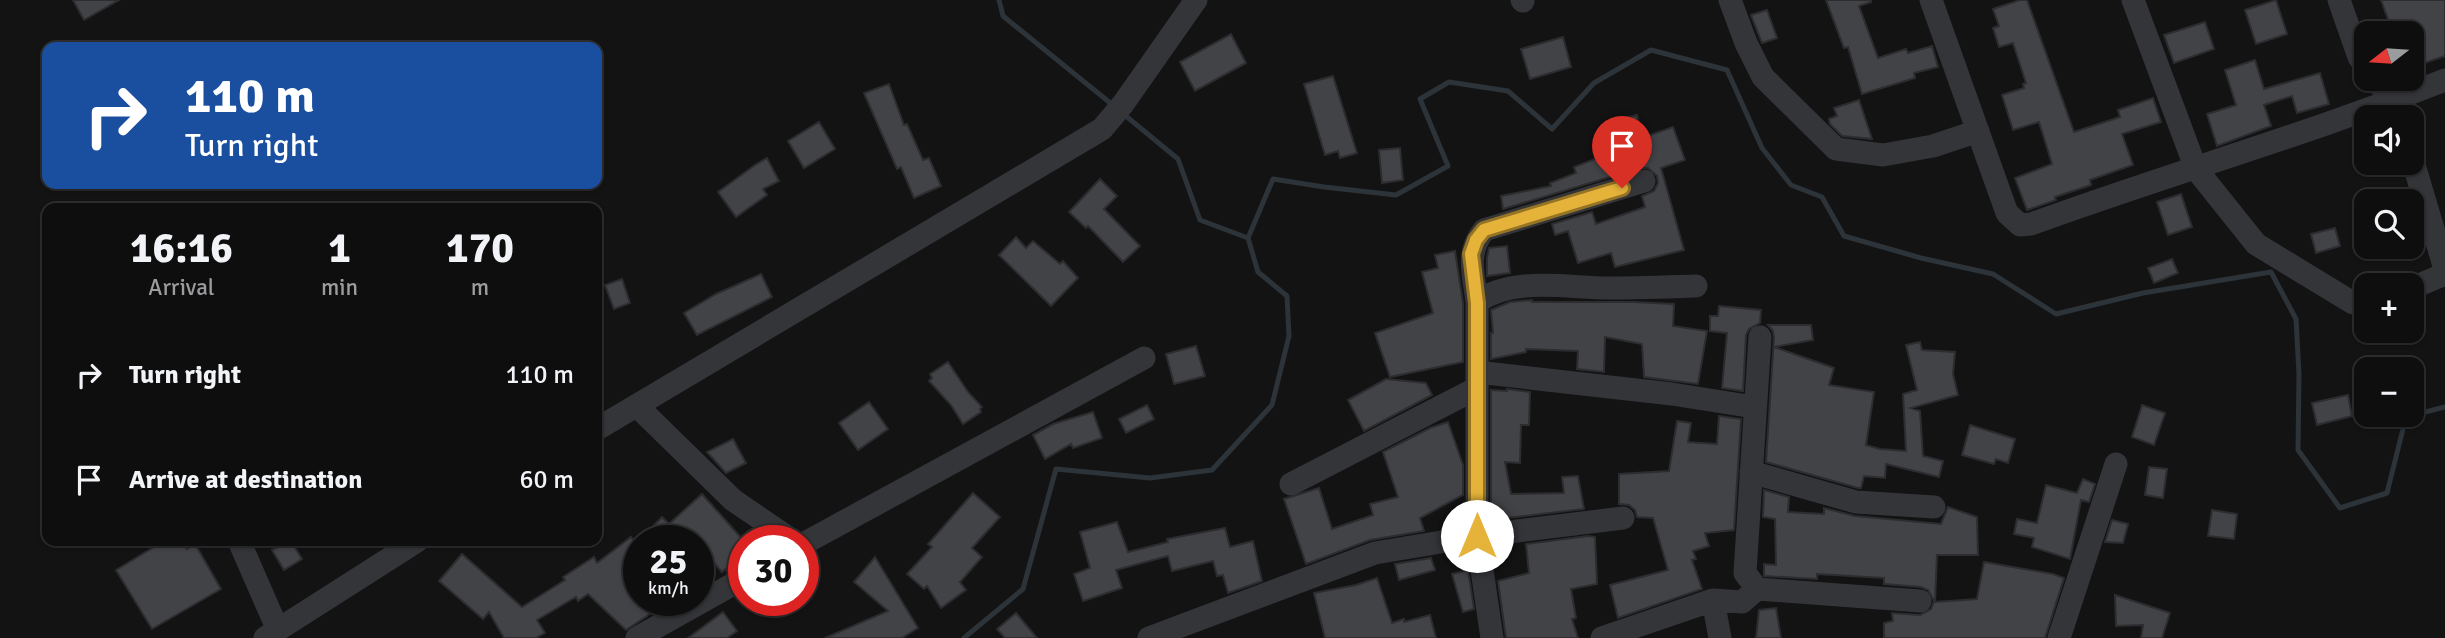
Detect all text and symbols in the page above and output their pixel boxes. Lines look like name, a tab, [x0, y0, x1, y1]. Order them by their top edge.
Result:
north arrow	[2354, 21, 2424, 91]
map controls	[2354, 21, 2424, 427]
text: 110 m	[185, 66, 315, 126]
icon: right	[70, 70, 161, 161]
button: sound	[2354, 105, 2424, 175]
pin	[1592, 116, 1652, 188]
text: Turn right	[185, 126, 318, 165]
icon: arrive	[1603, 127, 1641, 165]
button: search	[2354, 189, 2424, 259]
text: 16:16	[130, 223, 233, 274]
text: 1	[328, 223, 351, 274]
text: 170	[446, 223, 514, 274]
text: Arrival	[148, 273, 215, 302]
text: min	[321, 273, 358, 302]
text: m	[471, 273, 489, 302]
button: +	[2354, 273, 2424, 343]
icon: right	[70, 356, 108, 394]
button: −	[2354, 357, 2424, 427]
text: Turn right	[129, 359, 241, 391]
text: 110 m	[505, 359, 574, 391]
icon: arrive	[70, 461, 108, 499]
text: Arrive at destination	[129, 464, 362, 496]
text: 60 m	[519, 464, 574, 496]
position arrow	[1440, 499, 1514, 573]
speed limit sign: 30	[728, 525, 819, 616]
text: 25	[650, 540, 687, 583]
text: km/h	[648, 577, 689, 599]

